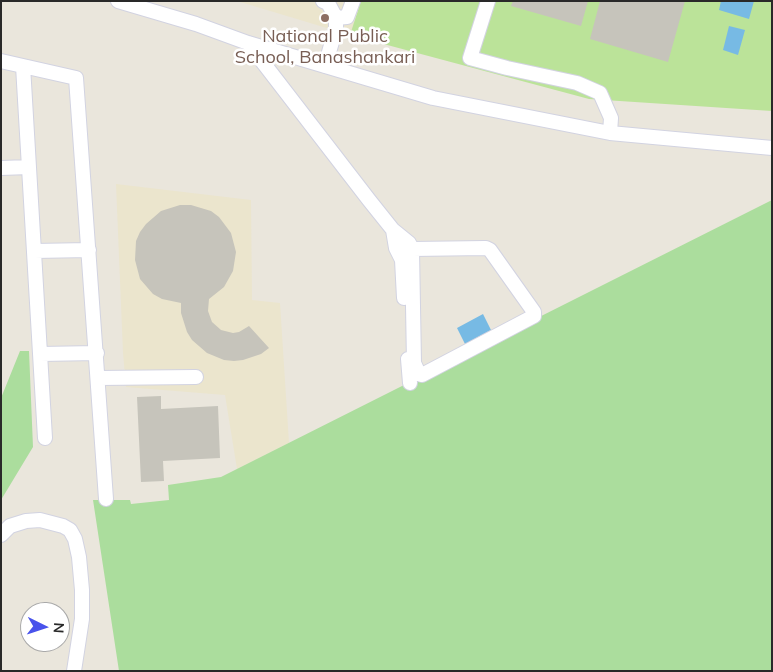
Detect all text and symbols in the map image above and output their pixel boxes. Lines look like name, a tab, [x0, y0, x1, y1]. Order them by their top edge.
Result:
marker: National Public School, Banashankari	[319, 12, 331, 24]
place label: National Public School, Banashankari	[235, 26, 415, 68]
north arrow	[20, 602, 70, 652]
text: N	[50, 622, 68, 634]

